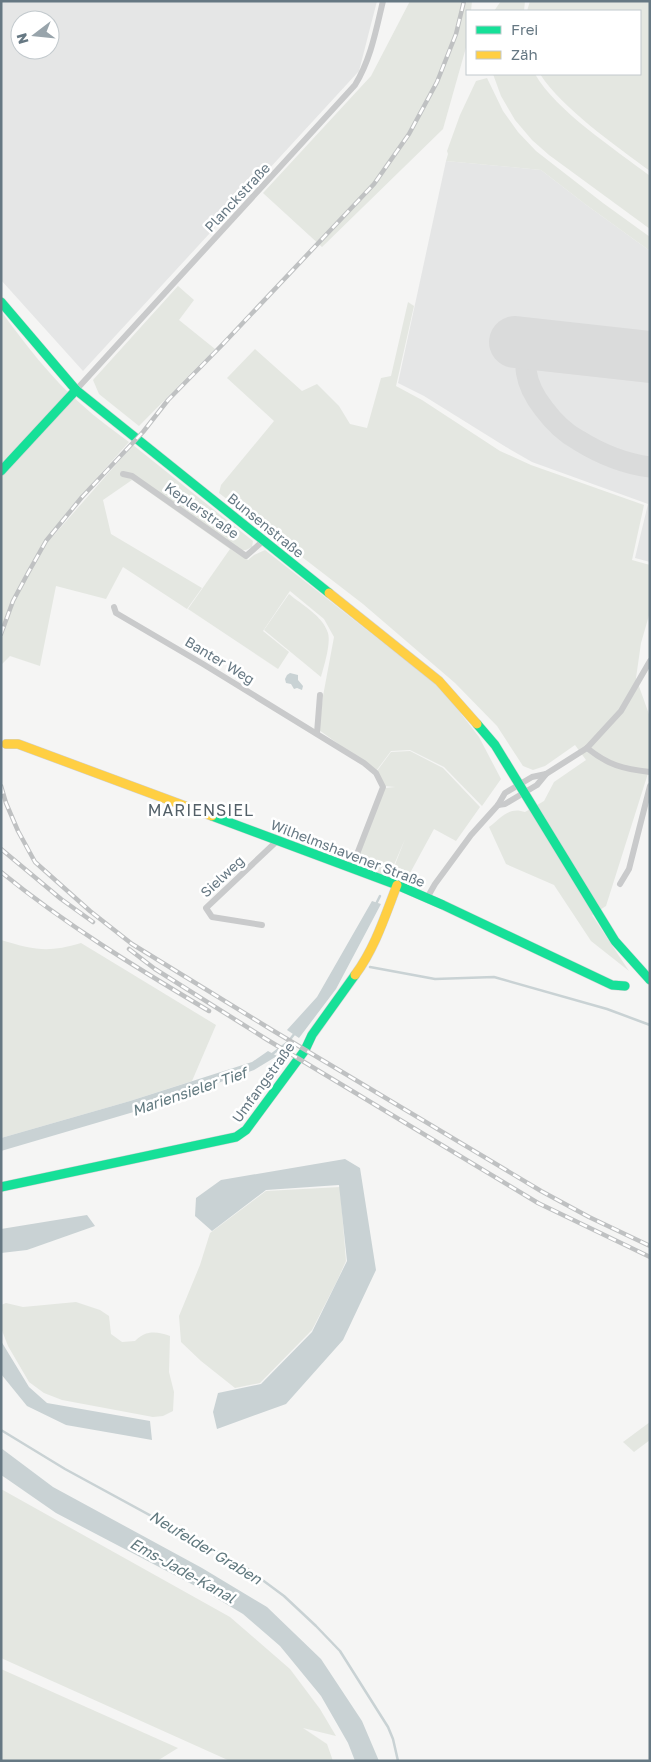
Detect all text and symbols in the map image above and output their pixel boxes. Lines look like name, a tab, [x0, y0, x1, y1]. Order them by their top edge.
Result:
north arrow	[10, 10, 60, 60]
legend	[466, 10, 641, 75]
text: Frei	[511, 20, 538, 38]
text: N	[12, 31, 32, 46]
text: Zäh	[511, 45, 538, 63]
street label: Planckstraße	[201, 159, 273, 235]
street label: Keplerstraße	[162, 478, 242, 542]
street label: Bunsenstraße	[224, 489, 308, 561]
street label: Banter Weg	[182, 633, 258, 687]
district label: MARIENSIEL	[148, 800, 254, 820]
street label: Wilhelmshavener Straße	[268, 816, 428, 890]
street label: Sielweg	[197, 852, 247, 900]
street label: Umfangstraße	[228, 1039, 298, 1125]
water label: Mariensieler Tief	[129, 1062, 251, 1119]
water label: Neufelder Graben	[147, 1507, 266, 1588]
water label: Ems-Jade-Kanal	[127, 1534, 240, 1607]

